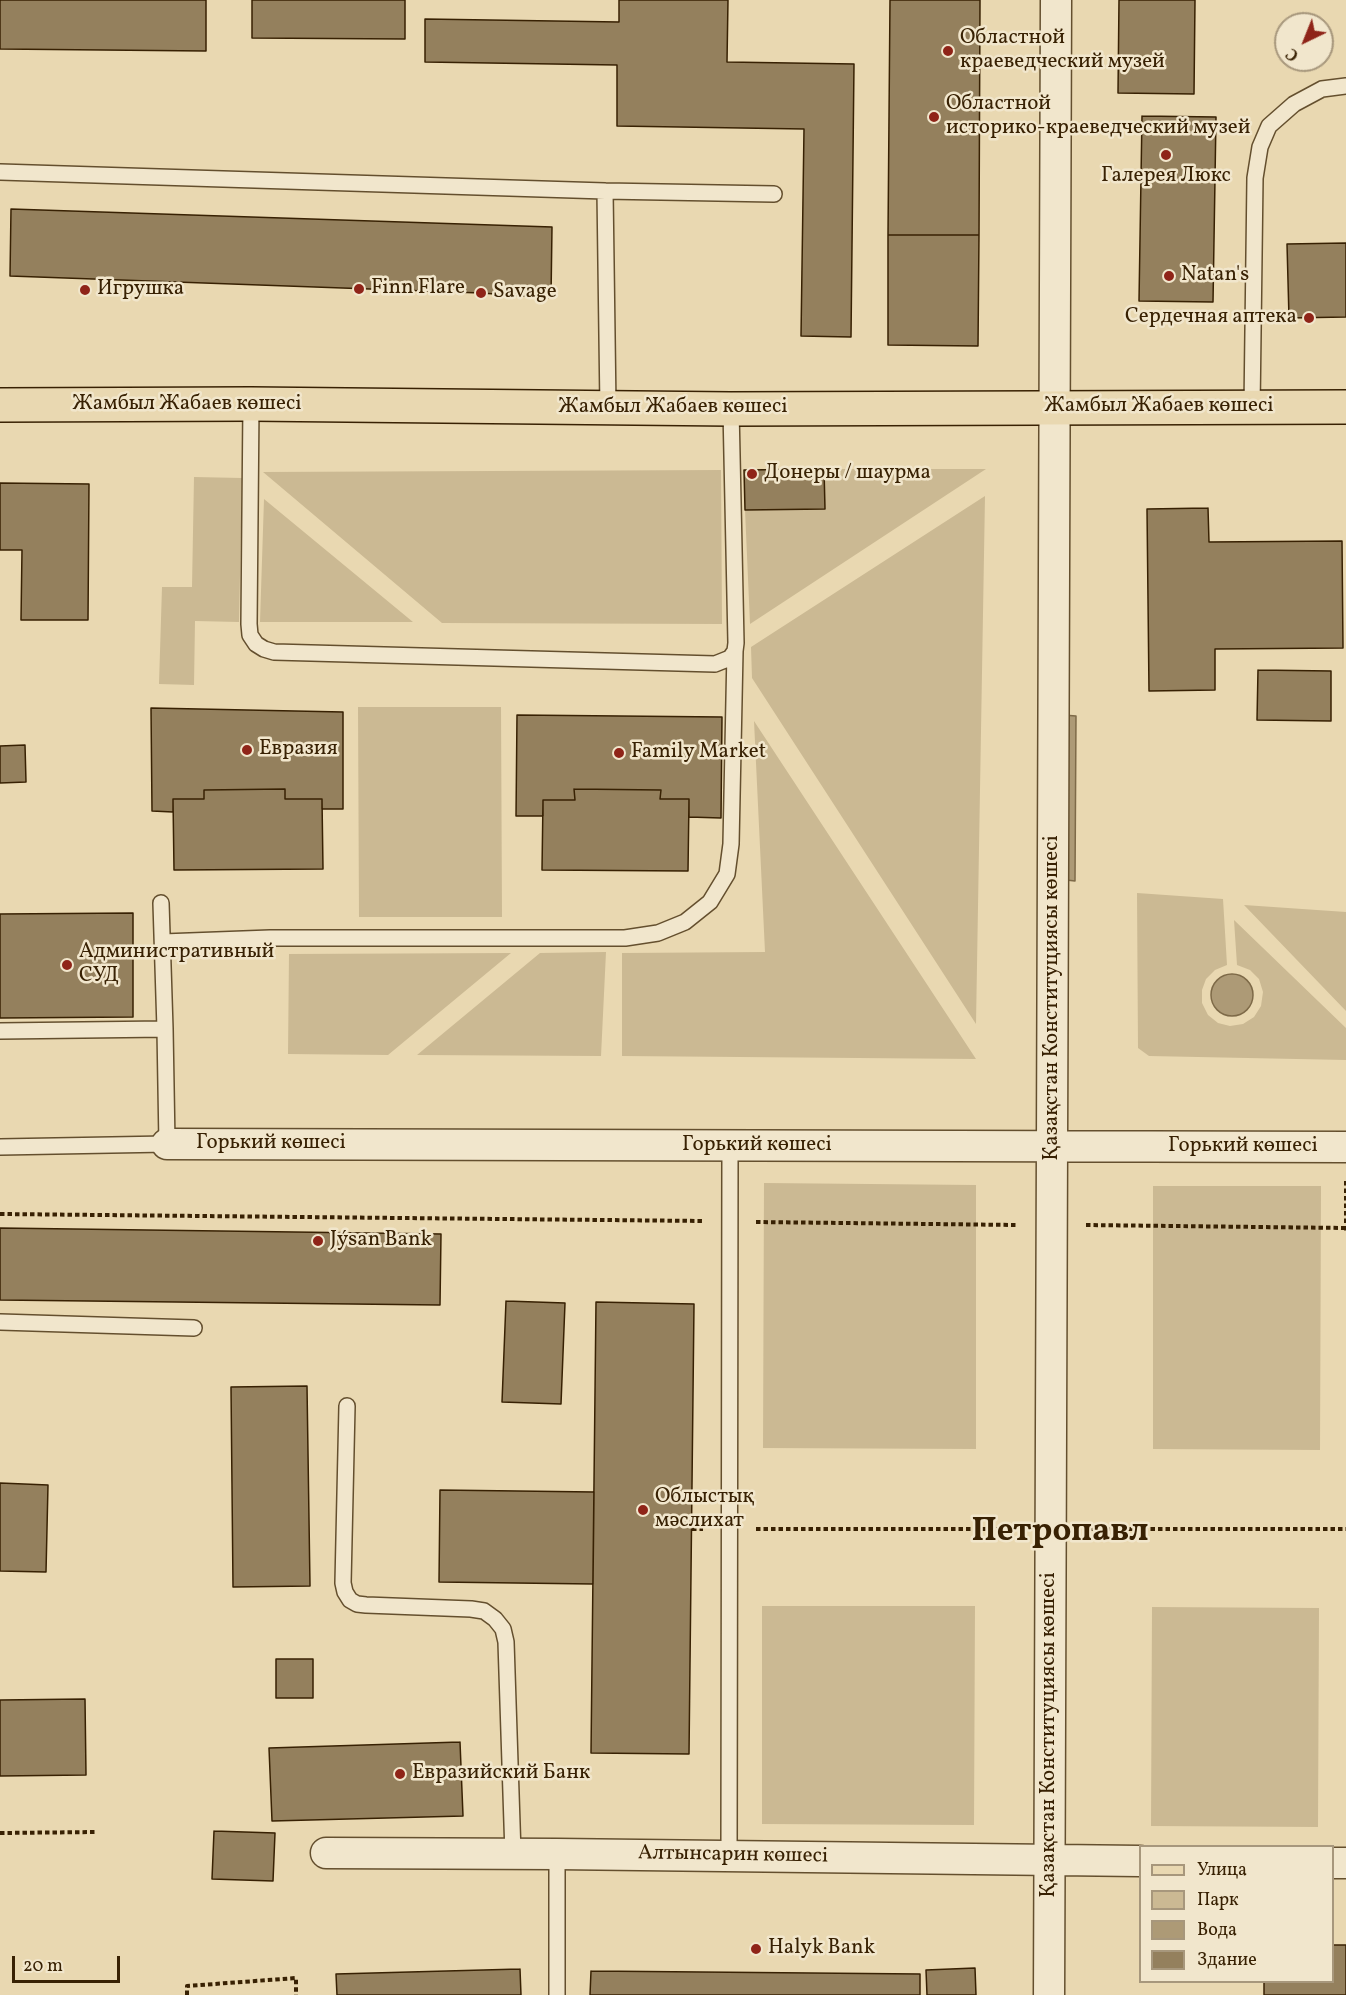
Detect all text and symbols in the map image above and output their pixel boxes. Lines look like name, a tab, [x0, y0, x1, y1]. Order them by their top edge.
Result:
north arrow	[1274, 12, 1334, 72]
place label: Областной краеведческий музей	[960, 26, 1165, 76]
text: С	[1282, 42, 1304, 65]
marker: Областной краеведческий музей	[941, 44, 955, 58]
place label: Oбластной историко-краеведческий музей	[946, 92, 1251, 142]
marker: Oбластной историко-краеведческий музей	[927, 110, 941, 124]
marker: Галерея Люкс	[1159, 148, 1173, 162]
place label: Галерея Люкс	[1101, 164, 1231, 190]
place label: Natan's	[1181, 263, 1249, 289]
marker: Natan's	[1162, 269, 1176, 283]
place label: Finn Flare	[371, 276, 465, 302]
place label: Игрушка	[97, 277, 184, 303]
place label: Savage	[493, 280, 557, 306]
marker: Finn Flare	[352, 282, 366, 296]
marker: Игрушка	[78, 283, 92, 297]
marker: Savage	[474, 286, 488, 300]
place label: Сердечная аптека	[1125, 305, 1297, 331]
marker: Сердечная аптека	[1302, 311, 1316, 325]
street label: Жамбыл Жабаев көшесі	[72, 392, 302, 418]
street label: Жамбыл Жабаев көшесі	[1044, 394, 1274, 420]
street label: Жамбыл Жабаев көшесі	[558, 395, 788, 421]
place label: Донеры / шаурма	[764, 461, 931, 487]
marker: Донеры / шаурма	[745, 467, 759, 481]
place label: Евразия	[259, 737, 338, 763]
place label: Family Мarket	[631, 740, 766, 766]
marker: Евразия	[240, 743, 254, 757]
marker: Family Мarket	[612, 746, 626, 760]
street label: Қазақстан Конституциясы көшесі	[1040, 835, 1066, 1161]
place label: Административный СУД	[79, 940, 274, 990]
marker: Административный СУД	[60, 958, 74, 972]
street label: Горький көшесі	[196, 1131, 346, 1157]
street label: Горький көшесі	[682, 1133, 832, 1159]
street label: Горький көшесі	[1168, 1134, 1318, 1160]
place label: Jýsan Bank	[330, 1228, 432, 1254]
marker: Jýsan Bank	[311, 1234, 325, 1248]
place label: Облыстық мәслихат	[655, 1485, 754, 1535]
marker: Облыстық мәслихат	[636, 1503, 650, 1517]
district label: Петропавл	[971, 1514, 1149, 1554]
street label: Қазақстан Конституциясы көшесі	[1037, 1572, 1063, 1898]
place label: Евразийский Банк	[412, 1761, 590, 1787]
marker: Евразийский Банк	[393, 1767, 407, 1781]
street label: Алтынсарин көшесі	[638, 1842, 828, 1870]
legend	[1139, 1845, 1334, 1983]
text: Улица	[1197, 1858, 1247, 1883]
text: Парк	[1197, 1888, 1239, 1913]
text: Вода	[1197, 1918, 1237, 1943]
place label: Halyk Bank	[768, 1936, 875, 1962]
marker: Halyk Bank	[749, 1942, 763, 1956]
scale bar	[15, 1944, 123, 1982]
text: Здание	[1197, 1948, 1257, 1973]
text: 20 m	[23, 1954, 63, 1979]

